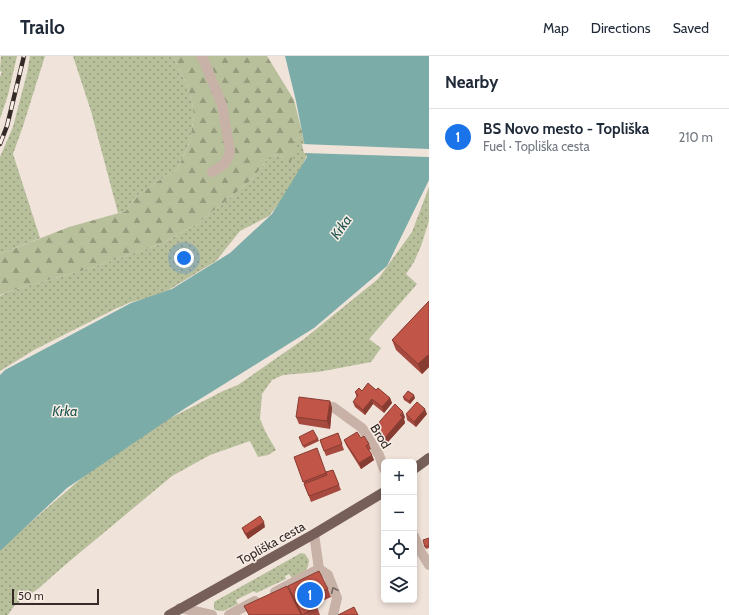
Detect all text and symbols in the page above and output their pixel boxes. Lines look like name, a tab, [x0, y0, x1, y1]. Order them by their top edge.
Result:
text: Trailo	[20, 16, 65, 39]
text: Map	[543, 19, 569, 37]
text: Directions	[591, 19, 651, 37]
text: Saved	[673, 19, 709, 37]
text: Nearby	[445, 72, 498, 92]
text: BS Novo mesto - Topliška	[483, 120, 649, 138]
text: 1	[456, 129, 460, 145]
text: 210 m	[679, 129, 713, 145]
text: Fuel · Topliška cesta	[483, 138, 590, 154]
water label: Krka	[326, 211, 356, 243]
your location	[174, 248, 194, 268]
water label: Krka	[52, 402, 78, 420]
street label: Brod	[367, 421, 395, 451]
map controls	[381, 459, 417, 603]
button: +	[381, 459, 417, 495]
button: −	[381, 495, 417, 531]
street label: Topliška cesta	[234, 517, 308, 568]
button: locate	[381, 531, 417, 567]
button: layers	[381, 567, 417, 603]
pin: 1	[297, 580, 323, 610]
scale bar	[12, 587, 99, 606]
one-way arrow	[331, 587, 339, 594]
text: 50 m	[18, 589, 44, 603]

